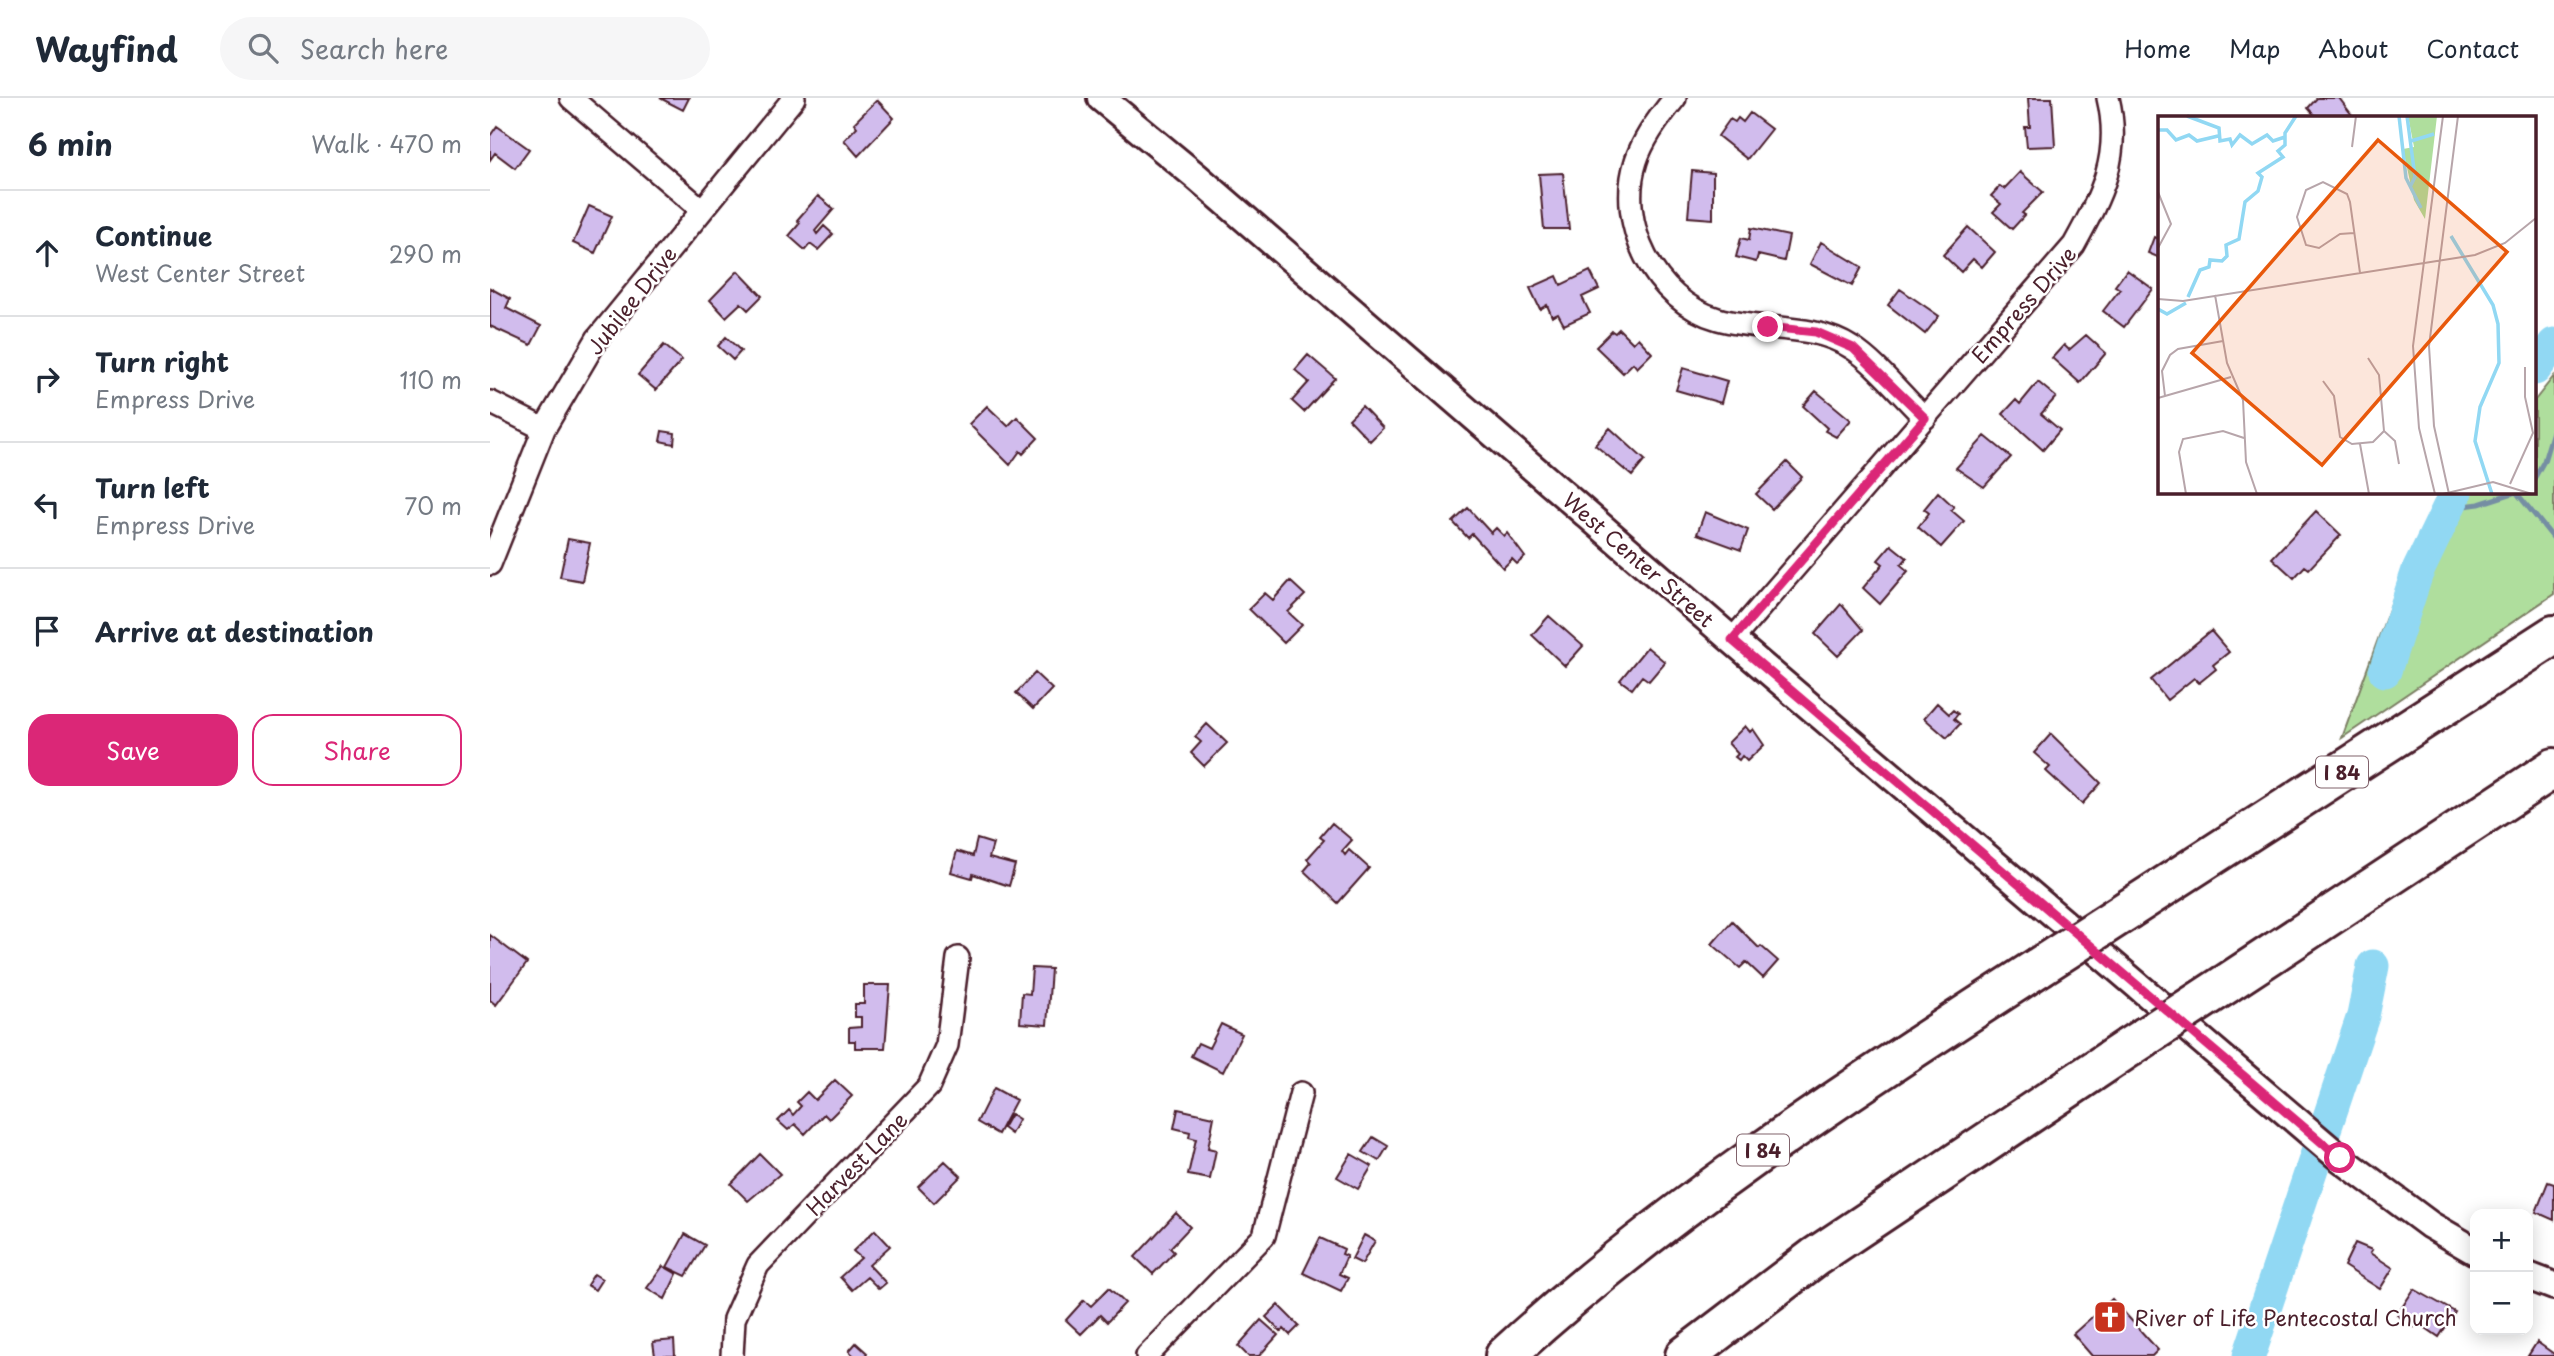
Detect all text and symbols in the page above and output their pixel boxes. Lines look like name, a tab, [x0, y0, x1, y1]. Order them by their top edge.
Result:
search box	[220, 17, 710, 80]
text: Wayfind	[35, 23, 178, 73]
icon: search	[244, 29, 282, 67]
text: Search here	[300, 29, 448, 68]
text: Home	[2124, 30, 2191, 66]
text: Map	[2229, 30, 2280, 66]
text: About	[2318, 30, 2388, 66]
text: Contact	[2426, 30, 2519, 66]
inset map	[2158, 116, 2536, 494]
text: 6 min	[28, 121, 113, 166]
text: Walk · 470 m	[311, 126, 462, 161]
text: Continue	[95, 216, 212, 255]
icon: ahead	[28, 234, 66, 272]
text: 290 m	[389, 236, 462, 271]
street label: Empress Drive	[1963, 238, 2083, 370]
street label: Jubilee Drive	[578, 239, 684, 361]
text: West Center Street	[95, 255, 305, 290]
route end	[1752, 311, 1783, 342]
text: Turn right	[95, 342, 229, 381]
icon: right	[28, 360, 66, 398]
text: 110 m	[400, 362, 462, 397]
text: Empress Drive	[95, 381, 255, 416]
text: Turn left	[95, 468, 210, 507]
street label: West Center Street	[1556, 484, 1722, 634]
icon: left	[28, 486, 66, 524]
text: 70 m	[404, 488, 462, 523]
text: Empress Drive	[95, 507, 255, 542]
icon: arrive	[28, 612, 66, 650]
text: Arrive at destination	[95, 612, 374, 651]
button: Save	[28, 714, 238, 786]
button: Share	[252, 714, 462, 786]
road number: I 84	[2316, 757, 2368, 788]
street label: Harvest Lane	[798, 1104, 914, 1222]
road number: I 84	[1737, 1134, 1789, 1166]
route start	[2324, 1142, 2355, 1173]
map controls	[2470, 1209, 2533, 1335]
button: +	[2470, 1209, 2533, 1272]
button: −	[2470, 1272, 2533, 1335]
church icon: River of Life Pentecostal Church	[2091, 1298, 2129, 1336]
place label: River of Life Pentecostal Church	[2134, 1301, 2457, 1333]

